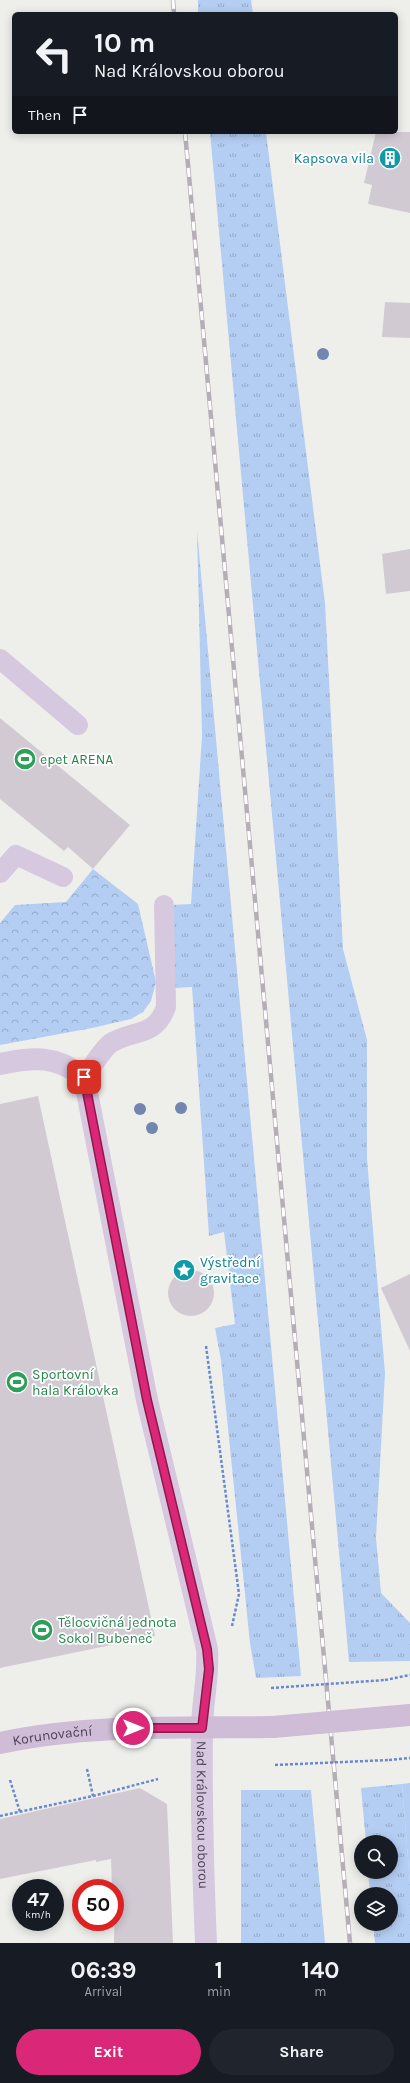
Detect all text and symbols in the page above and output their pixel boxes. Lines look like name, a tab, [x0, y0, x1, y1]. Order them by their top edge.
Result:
text: 10 m	[94, 26, 155, 59]
icon: left	[28, 28, 80, 80]
text: Nad Královskou oborou	[94, 60, 285, 82]
icon: arrive	[69, 104, 91, 126]
text: Then	[28, 106, 61, 124]
building icon: Kapsova vila	[377, 145, 403, 171]
place label: Kapsova vila	[294, 150, 374, 167]
sports icon: epet ARENA	[12, 746, 38, 772]
place label: epet ARENA	[40, 751, 113, 768]
pin	[67, 1060, 101, 1094]
icon: arrive	[73, 1066, 95, 1088]
place label: Výstřední gravitace	[200, 1254, 261, 1287]
place icon: Výstřední gravitace	[171, 1257, 197, 1283]
place label: Sportovní hala Královka	[32, 1366, 119, 1399]
sports icon: Sportovní hala Královka	[4, 1369, 30, 1395]
place label: Tělocvičná jednota Sokol Bubeneč	[58, 1614, 177, 1647]
sports icon: Tělocvičná jednota Sokol Bubeneč	[29, 1617, 55, 1643]
position arrow	[112, 1707, 154, 1749]
street label: Korunovační	[11, 1722, 94, 1749]
street label: Nad Královskou oborou	[193, 1741, 212, 1889]
map controls	[354, 1835, 398, 1931]
button: search	[354, 1835, 398, 1879]
speed limit sign: 50	[72, 1879, 124, 1931]
button: layers	[354, 1887, 398, 1931]
text: 47	[27, 1888, 49, 1911]
text: km/h	[25, 1909, 51, 1921]
text: 06:39	[71, 1956, 136, 1984]
text: 1	[215, 1956, 223, 1984]
text: 140	[301, 1956, 339, 1984]
text: Arrival	[84, 1984, 123, 1999]
text: min	[207, 1984, 231, 1999]
text: m	[314, 1984, 326, 1999]
button: Exit	[16, 2029, 201, 2075]
button: Share	[209, 2029, 394, 2075]

